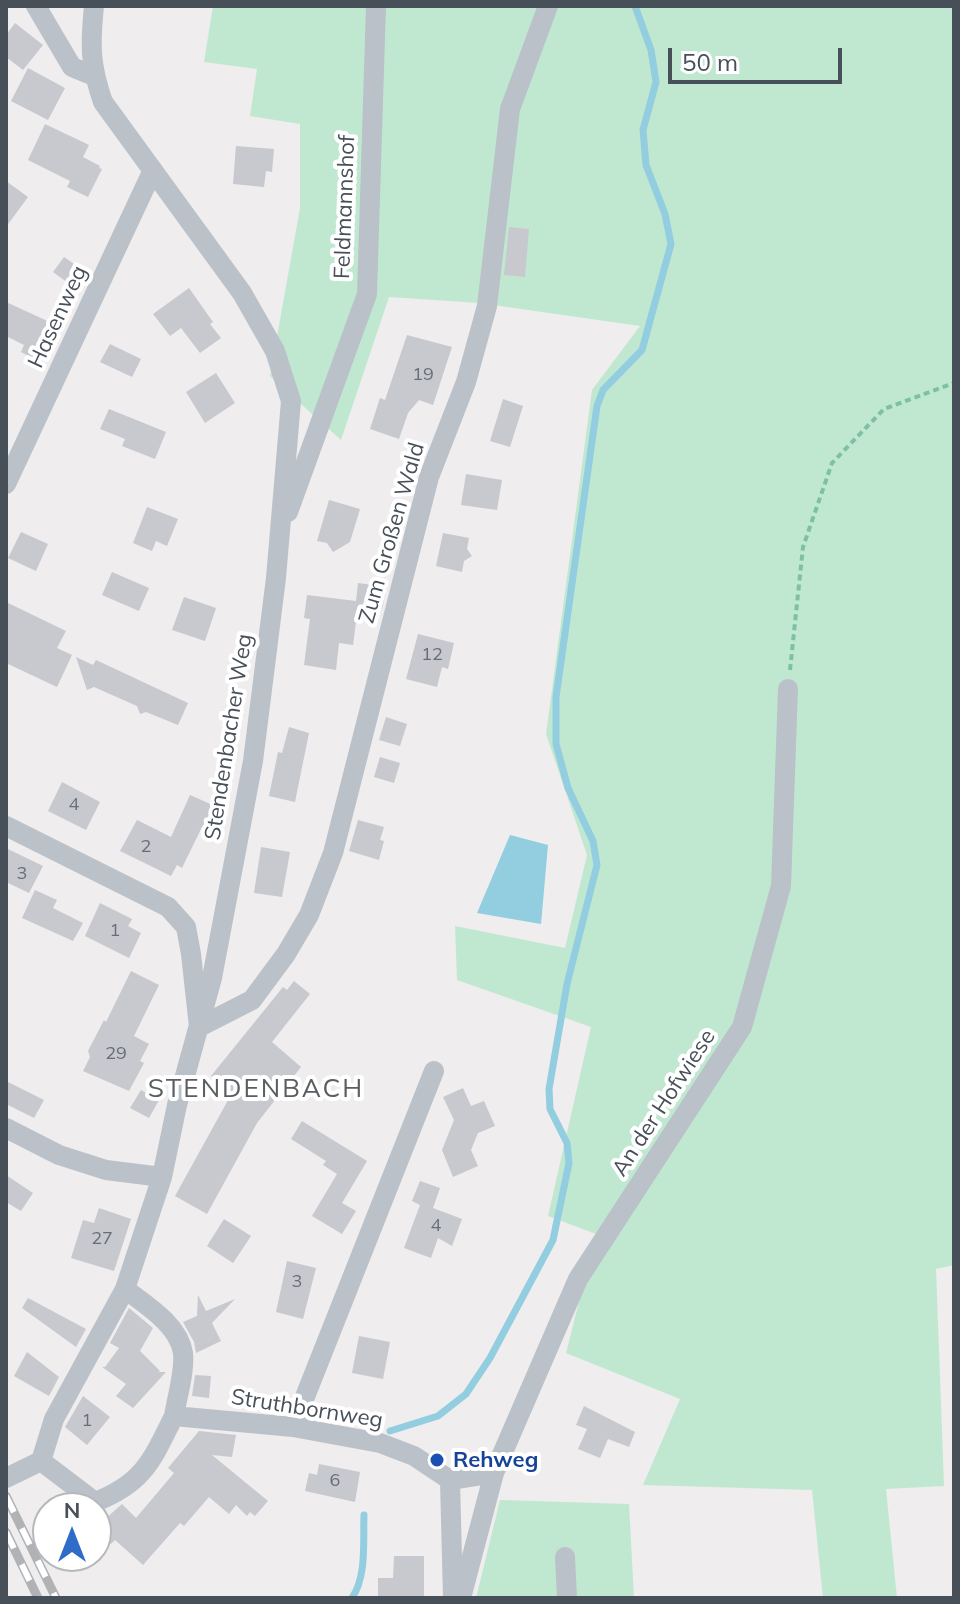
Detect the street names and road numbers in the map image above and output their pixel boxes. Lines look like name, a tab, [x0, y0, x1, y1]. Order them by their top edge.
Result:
street label: Feldmannshof	[329, 134, 361, 280]
street label: Hasenweg	[23, 262, 93, 372]
street label: Zum Großen Wald	[354, 440, 430, 626]
street label: Stendenbacher Weg	[200, 632, 258, 842]
street label: An der Hofwiese	[607, 1025, 721, 1181]
street label: Struthbornweg	[229, 1384, 385, 1434]

